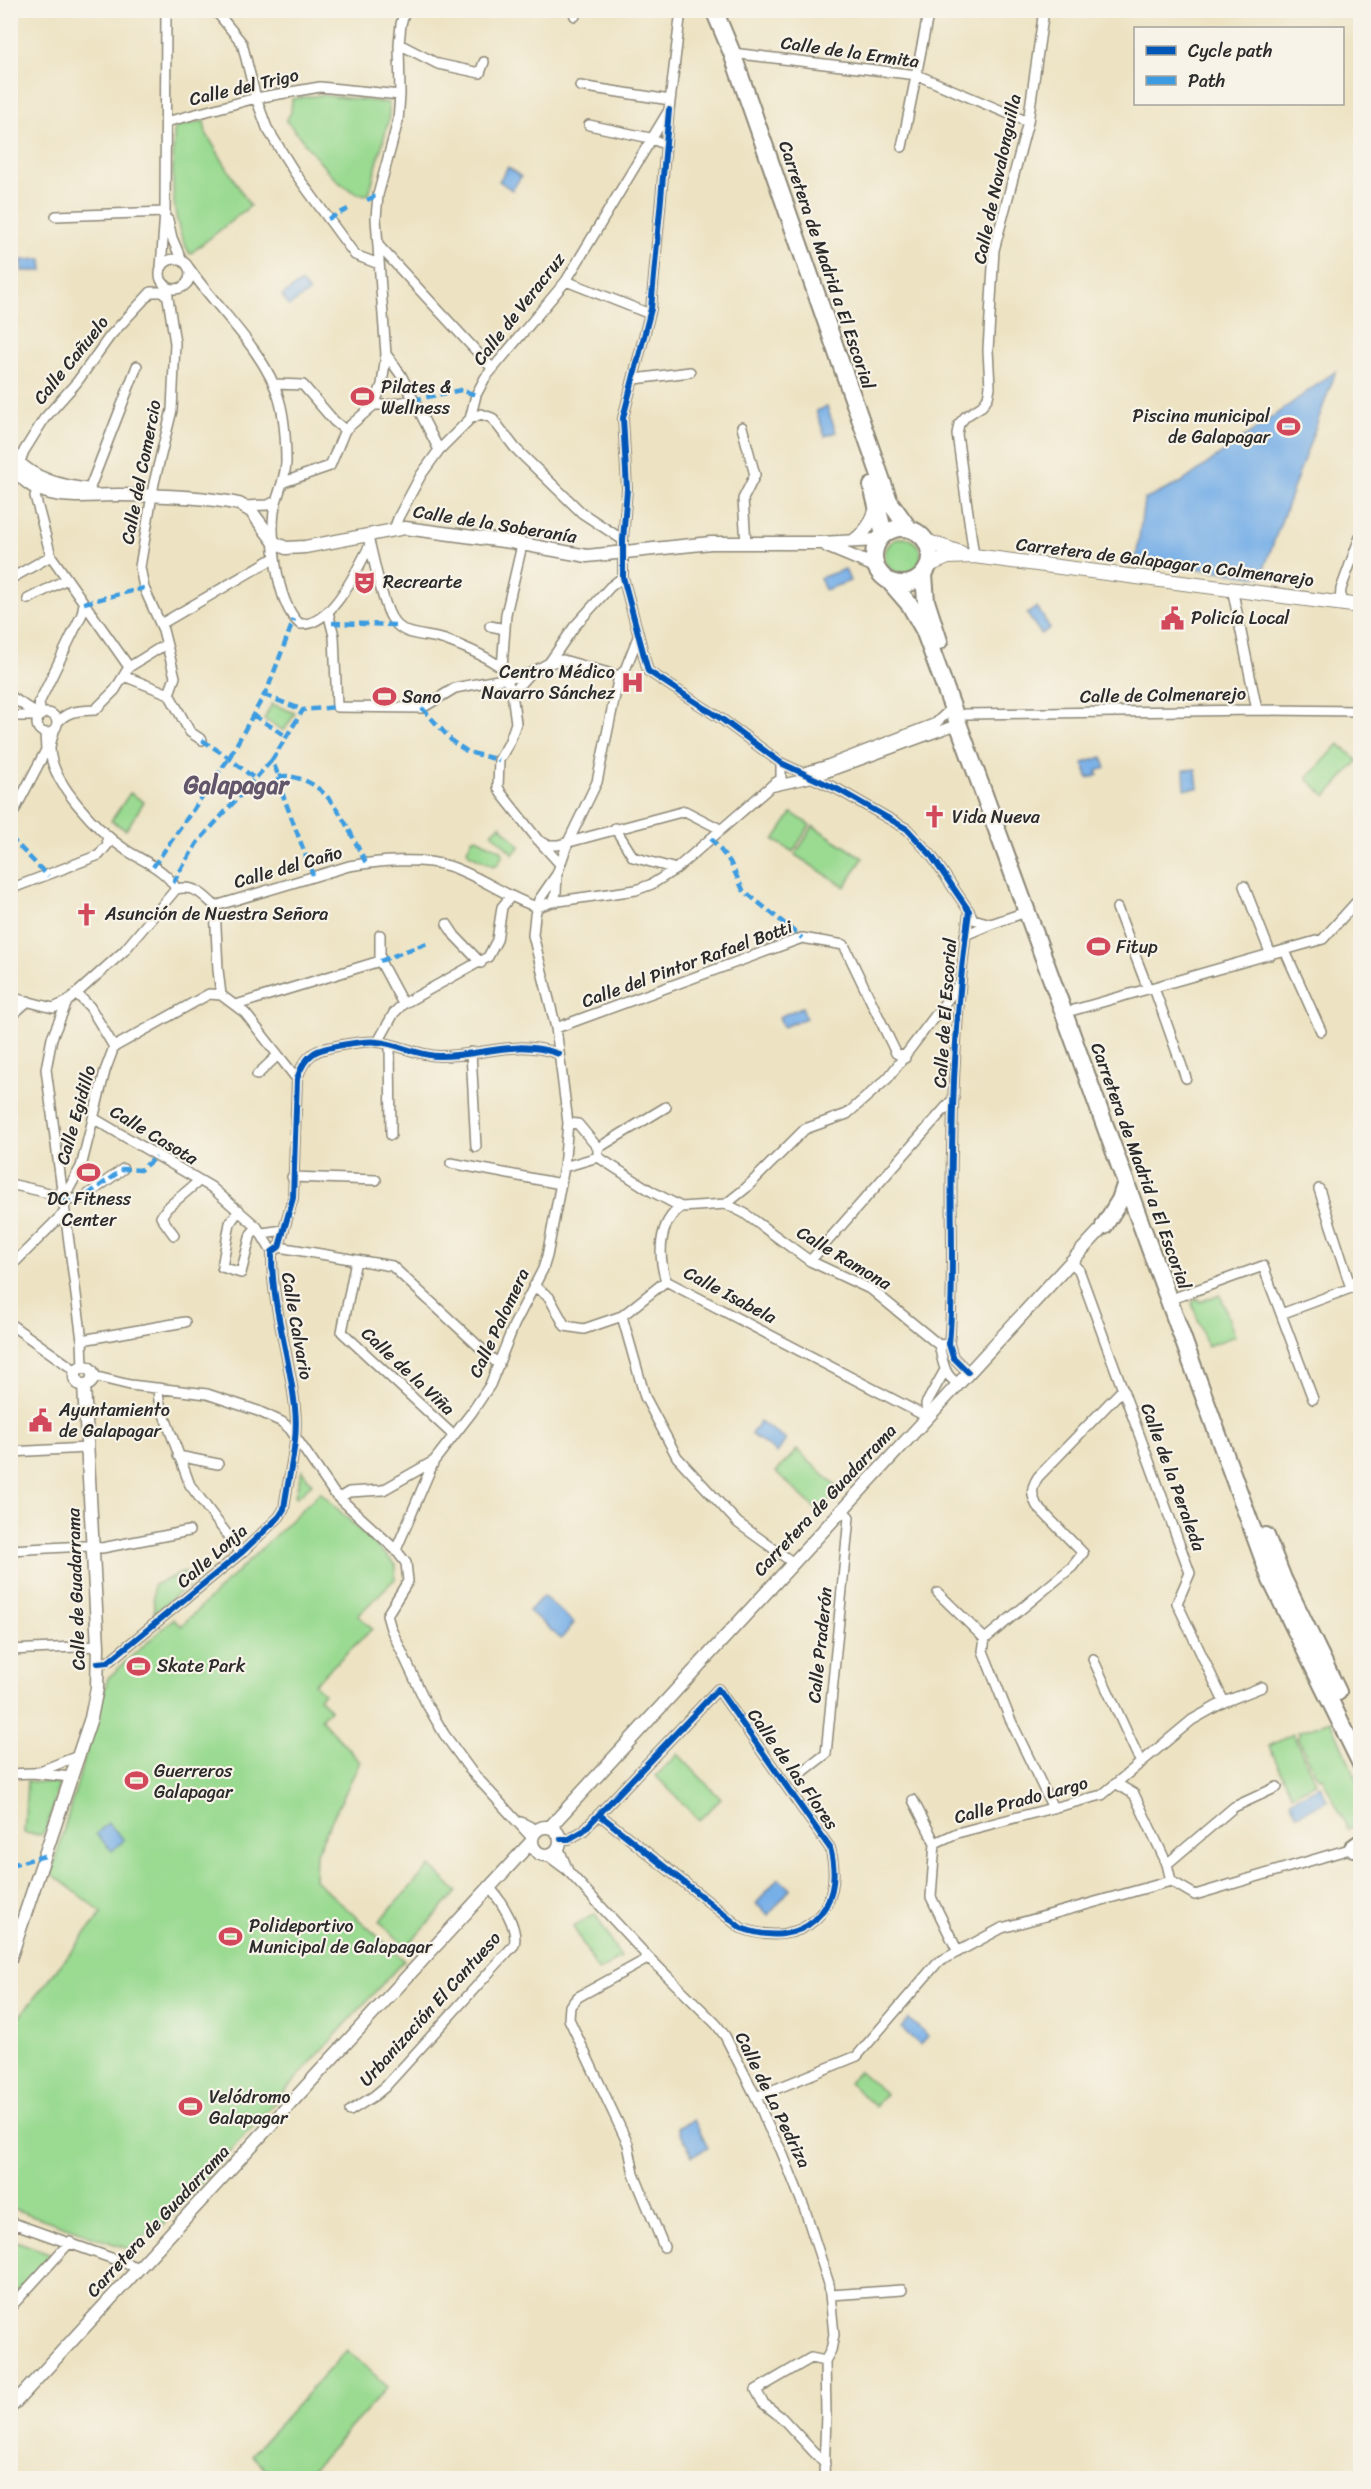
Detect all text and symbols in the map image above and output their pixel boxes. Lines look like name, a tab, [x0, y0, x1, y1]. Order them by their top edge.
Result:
street label: Calle de la Ermita	[779, 26, 921, 78]
legend	[1134, 27, 1344, 105]
text: Cycle path	[1188, 35, 1272, 67]
street label: Calle del Trigo	[186, 59, 302, 115]
text: Path	[1188, 65, 1225, 97]
street label: Calle de Navalonguilla	[963, 91, 1031, 267]
street label: Carretera de Madrid a El Escorial	[769, 136, 885, 394]
street label: Calle de Veracruz	[464, 245, 574, 373]
street label: Calle Cañuelo	[25, 308, 117, 412]
place label: Pilates & Wellness	[381, 371, 451, 424]
sports icon: Pilates & Wellness	[350, 384, 376, 410]
street label: Calle del Comercio	[111, 397, 171, 547]
place label: Piscina municipal de Galapagar	[1133, 400, 1272, 453]
sports icon: Piscina municipal de Galapagar	[1275, 413, 1301, 439]
street label: Calle de la Soberanía	[411, 495, 580, 553]
street label: Carretera de Galapagar a Colmenarejo	[1014, 528, 1316, 596]
place label: Recrearte	[383, 566, 462, 598]
theatre icon: Recrearte	[352, 569, 378, 595]
place label: Policía Local	[1191, 602, 1290, 634]
public building icon: Policía Local	[1160, 605, 1186, 631]
place label: Centro Médico Navarro Sánchez	[481, 656, 615, 709]
hospital icon: Centro Médico Navarro Sánchez	[620, 669, 646, 695]
street label: Calle de Colmenarejo	[1080, 678, 1246, 712]
place label: Sano	[402, 681, 441, 713]
sports icon: Sano	[371, 684, 397, 710]
district label: Galapagar	[184, 764, 290, 806]
place label: Vida Nueva	[952, 801, 1041, 833]
church icon: Vida Nueva	[921, 804, 947, 830]
street label: Calle del Caño	[230, 836, 346, 898]
place label: Asunción de Nuestra Señora	[104, 898, 328, 930]
church icon: Asunción de Nuestra Señora	[74, 901, 100, 927]
street label: Calle del Pintor Rafael Botti	[577, 911, 798, 1017]
place label: Fitup	[1116, 931, 1158, 963]
sports icon: Fitup	[1085, 934, 1111, 960]
street label: Calle de El Escorial	[924, 936, 966, 1089]
street label: Carretera de Madrid a El Escorial	[1081, 1038, 1201, 1295]
street label: Calle Egidillo	[47, 1061, 105, 1169]
street label: Calle Casota	[104, 1096, 205, 1174]
sports icon: DC Fitness Center	[76, 1160, 102, 1186]
place label: DC Fitness Center	[47, 1183, 132, 1236]
street label: Calle Ramona	[790, 1217, 899, 1300]
street label: Calle Isabela	[678, 1257, 783, 1333]
street label: Calle Palomera	[460, 1263, 538, 1383]
street label: Calle Calvario	[272, 1270, 322, 1382]
street label: Calle de la Viña	[353, 1319, 463, 1423]
place label: Ayuntamiento de Galapagar	[58, 1394, 170, 1447]
street label: Calle de la Peraleda	[1131, 1398, 1215, 1557]
public building icon: Ayuntamiento de Galapagar	[28, 1407, 54, 1433]
street label: Carretera de Guadarrama	[745, 1416, 905, 1584]
street label: Calle de Guadarrama	[57, 1506, 95, 1671]
street label: Calle Lonja	[169, 1516, 255, 1596]
street label: Calle Praderón	[798, 1585, 842, 1705]
place label: Skate Park	[157, 1650, 246, 1682]
sports icon: Skate Park	[126, 1653, 152, 1679]
street label: Calle de las Flores	[739, 1701, 847, 1837]
place label: Guerreros Galapagar	[154, 1755, 234, 1808]
street label: Calle Prado Largo	[950, 1767, 1092, 1833]
sports icon: Guerreros Galapagar	[123, 1768, 149, 1794]
place label: Polideportivo Municipal de Galapagar	[249, 1910, 434, 1963]
sports icon: Polideportivo Municipal de Galapagar	[218, 1923, 244, 1949]
street label: Urbanización El Cantueso	[351, 1924, 509, 2094]
street label: Calle de La Pedriza	[726, 2026, 820, 2174]
place label: Velódromo Galapagar	[209, 2081, 291, 2134]
sports icon: Velódromo Galapagar	[178, 2094, 204, 2120]
street label: Carretera de Guadarrama	[78, 2137, 238, 2305]

